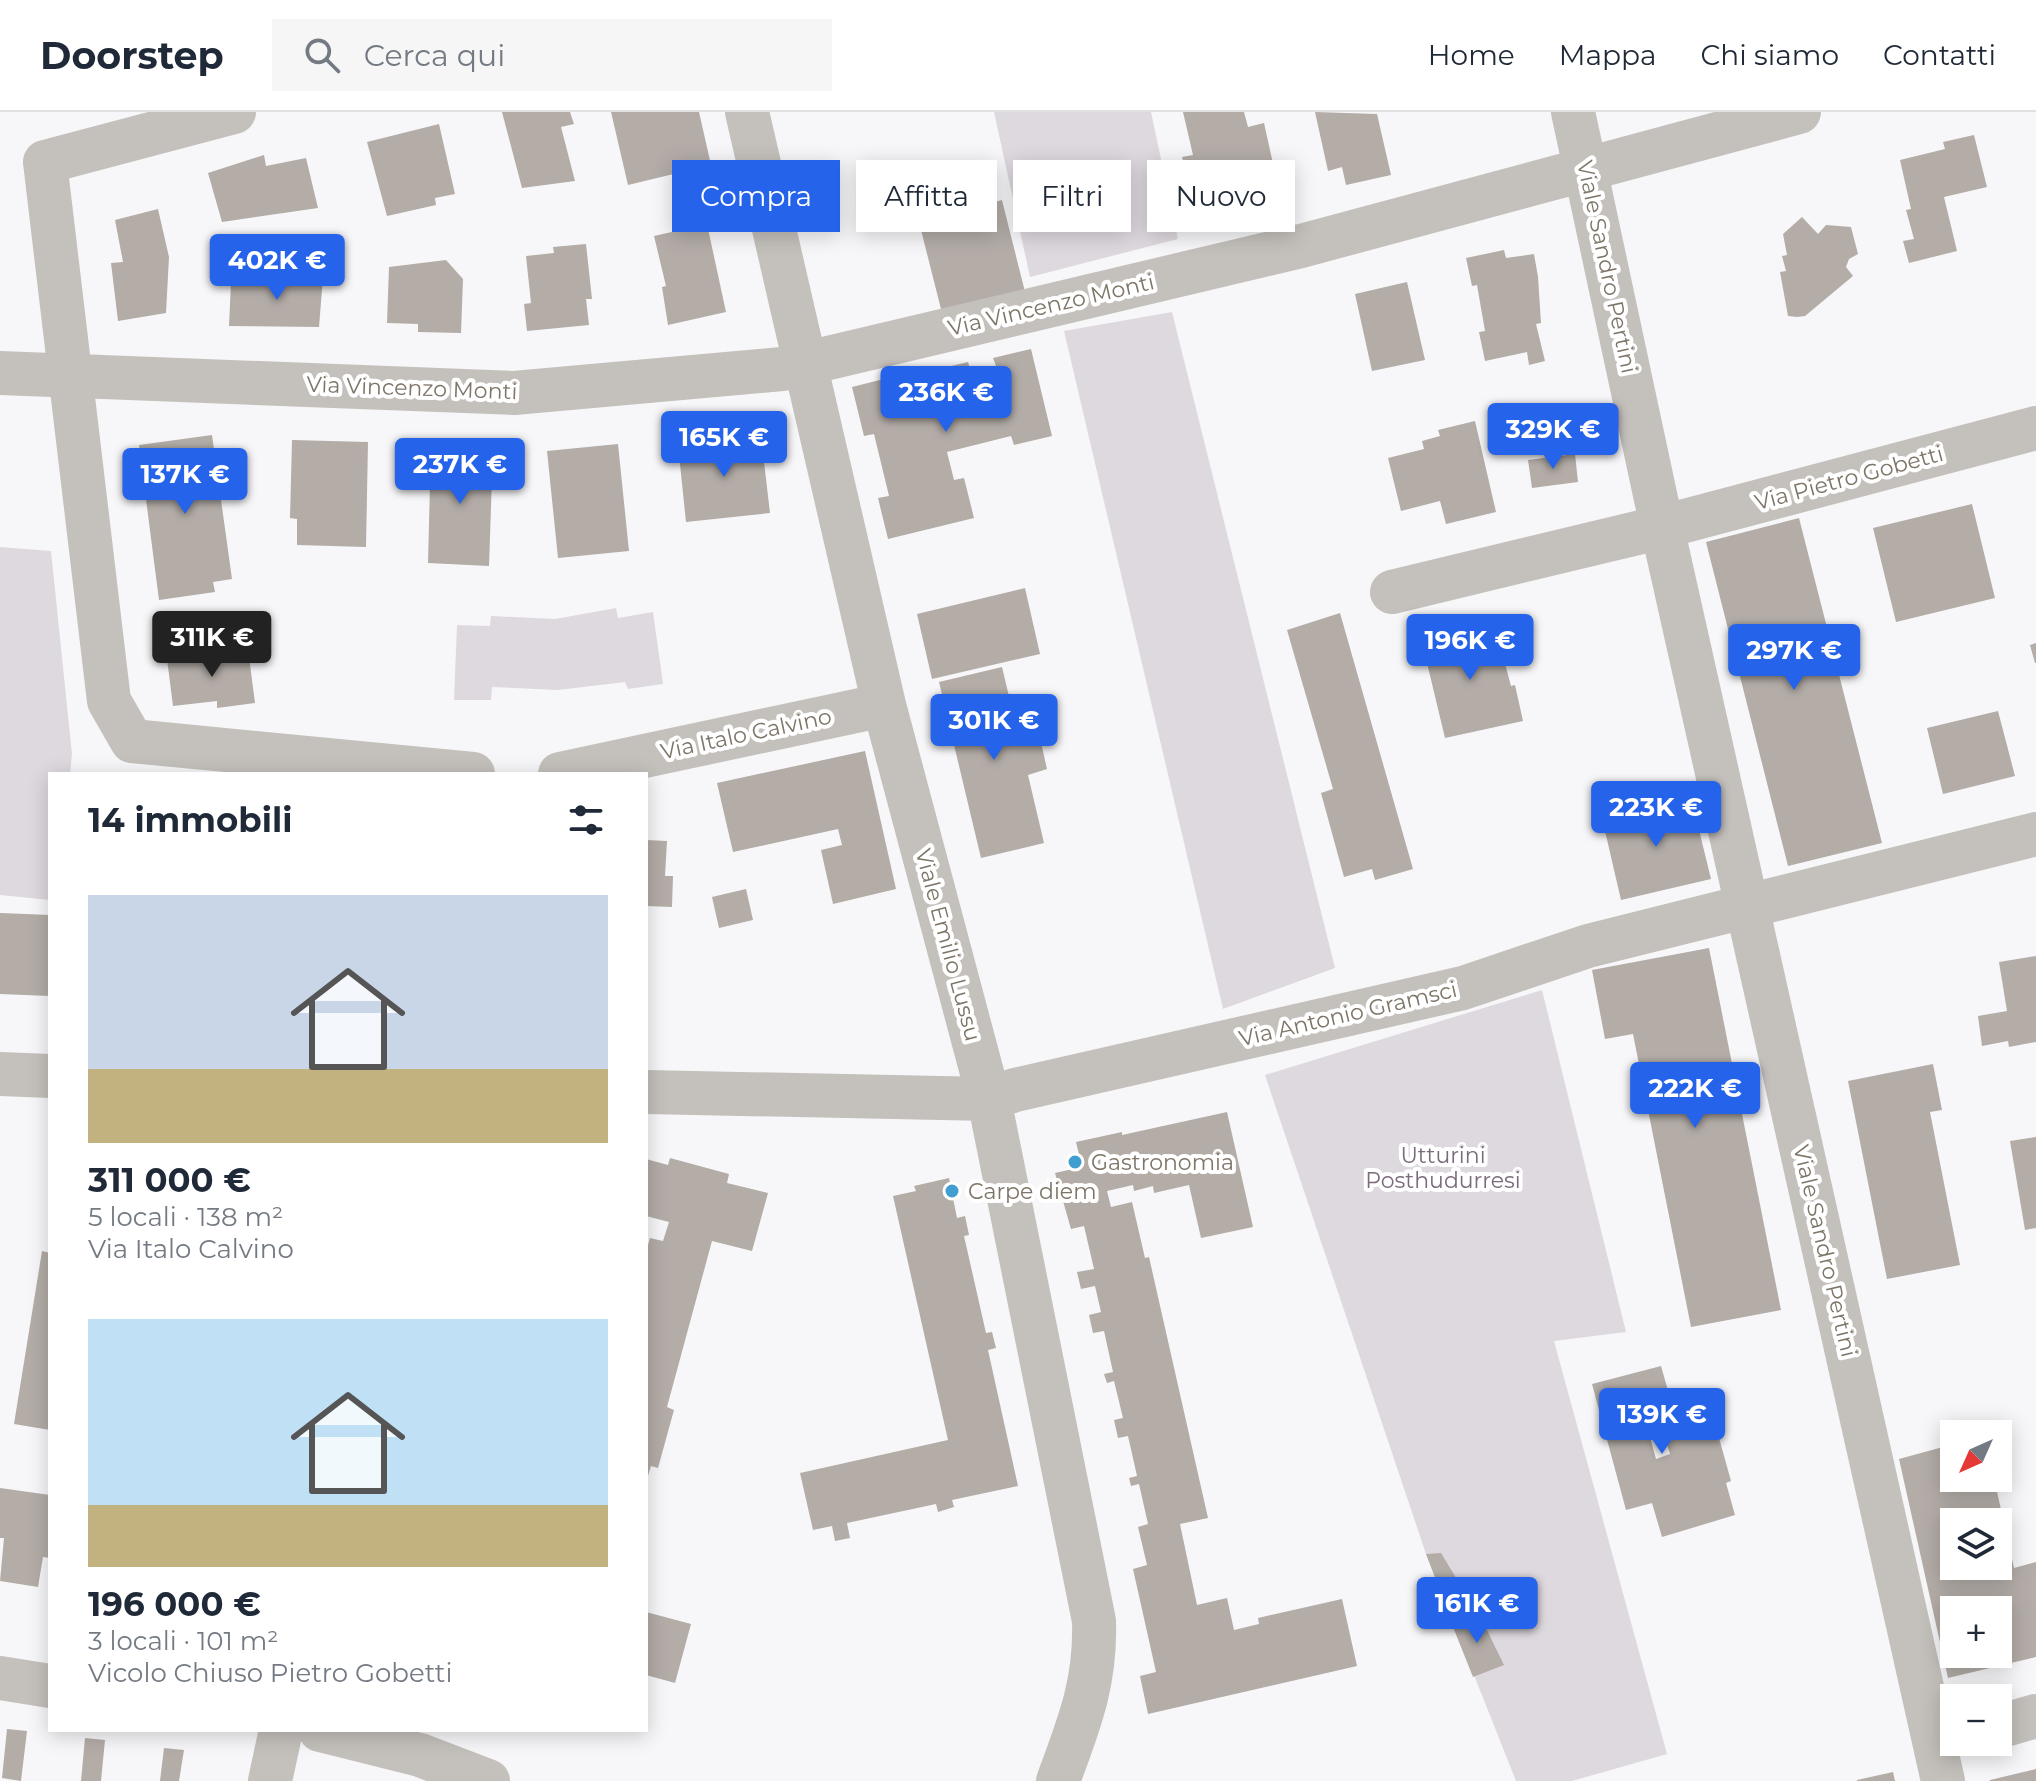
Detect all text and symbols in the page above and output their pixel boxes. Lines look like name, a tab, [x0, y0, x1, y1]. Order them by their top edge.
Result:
search box	[272, 19, 832, 91]
text: Doorstep	[40, 32, 224, 79]
icon: search	[300, 33, 344, 77]
text: Cerca qui	[364, 37, 505, 74]
text: Home	[1428, 38, 1515, 72]
text: Mappa	[1559, 38, 1656, 72]
text: Chi siamo	[1700, 38, 1839, 72]
text: Contatti	[1883, 38, 1996, 72]
street label: Viale Sandro Pertini	[1571, 158, 1643, 376]
chip: Compra	[672, 160, 840, 232]
chip: Affitta	[856, 160, 997, 232]
chip: Filtri	[1013, 160, 1131, 232]
chip: Nuovo	[1147, 160, 1295, 232]
pin: 402K €	[212, 234, 342, 302]
text: 402K €	[228, 244, 326, 276]
street label: Via Vincenzo Monti	[945, 268, 1157, 342]
pin: 236K €	[881, 366, 1011, 434]
street label: Via Vincenzo Monti	[306, 371, 518, 405]
text: 236K €	[899, 376, 993, 408]
pin: 329K €	[1488, 403, 1618, 471]
pin: 165K €	[659, 411, 789, 479]
text: 329K €	[1506, 413, 1600, 445]
text: 165K €	[679, 421, 769, 453]
pin: 237K €	[395, 438, 525, 506]
street label: Via Pietro Gobetti	[1752, 440, 1946, 516]
pin: 137K €	[120, 448, 250, 516]
text: 237K €	[413, 448, 507, 480]
text: 137K €	[140, 458, 230, 490]
pin: 311K €	[147, 611, 277, 679]
pin: 196K €	[1405, 614, 1535, 682]
text: 311K €	[170, 621, 254, 653]
text: 196K €	[1424, 624, 1516, 656]
pin: 297K €	[1729, 624, 1859, 692]
text: 297K €	[1746, 634, 1842, 666]
pin: 301K €	[929, 694, 1059, 762]
street label: Via Italo Calvino	[658, 703, 834, 765]
text: 301K €	[949, 704, 1039, 736]
pin: 223K €	[1591, 781, 1721, 849]
text: 223K €	[1609, 791, 1703, 823]
icon: filters	[564, 798, 608, 842]
text: 14 immobili	[88, 799, 293, 841]
street label: Viale Emilio Lussu	[909, 846, 987, 1044]
icon: home	[276, 947, 420, 1091]
street label: Via Antonio Gramsci	[1236, 976, 1460, 1052]
pin: 222K €	[1630, 1062, 1760, 1130]
text: 222K €	[1648, 1072, 1742, 1104]
park label: Utturini Posthudurresi	[1365, 1142, 1521, 1194]
street label: Viale Sandro Pertini	[1787, 1142, 1863, 1360]
place label: Gastronomia	[1091, 1149, 1234, 1176]
marker: Gastronomia	[1066, 1153, 1084, 1171]
text: 311 000 €	[88, 1159, 251, 1201]
place label: Carpe diem	[968, 1178, 1097, 1205]
marker: Carpe diem	[943, 1182, 961, 1200]
text: 5 locali · 138 m²	[88, 1201, 283, 1233]
text: Via Italo Calvino	[88, 1233, 294, 1265]
icon: home	[276, 1371, 420, 1515]
pin: 139K €	[1597, 1388, 1727, 1456]
text: 139K €	[1617, 1398, 1707, 1430]
north arrow	[1940, 1420, 2012, 1492]
map controls	[1940, 1420, 2012, 1756]
button: layers	[1940, 1508, 2012, 1580]
pin: 161K €	[1412, 1577, 1542, 1645]
text: 196 000 €	[88, 1583, 261, 1625]
text: 161K €	[1435, 1587, 1519, 1619]
button: +	[1940, 1596, 2012, 1668]
text: 3 locali · 101 m²	[88, 1625, 278, 1657]
text: Vicolo Chiuso Pietro Gobetti	[88, 1657, 452, 1689]
button: −	[1940, 1684, 2012, 1756]

